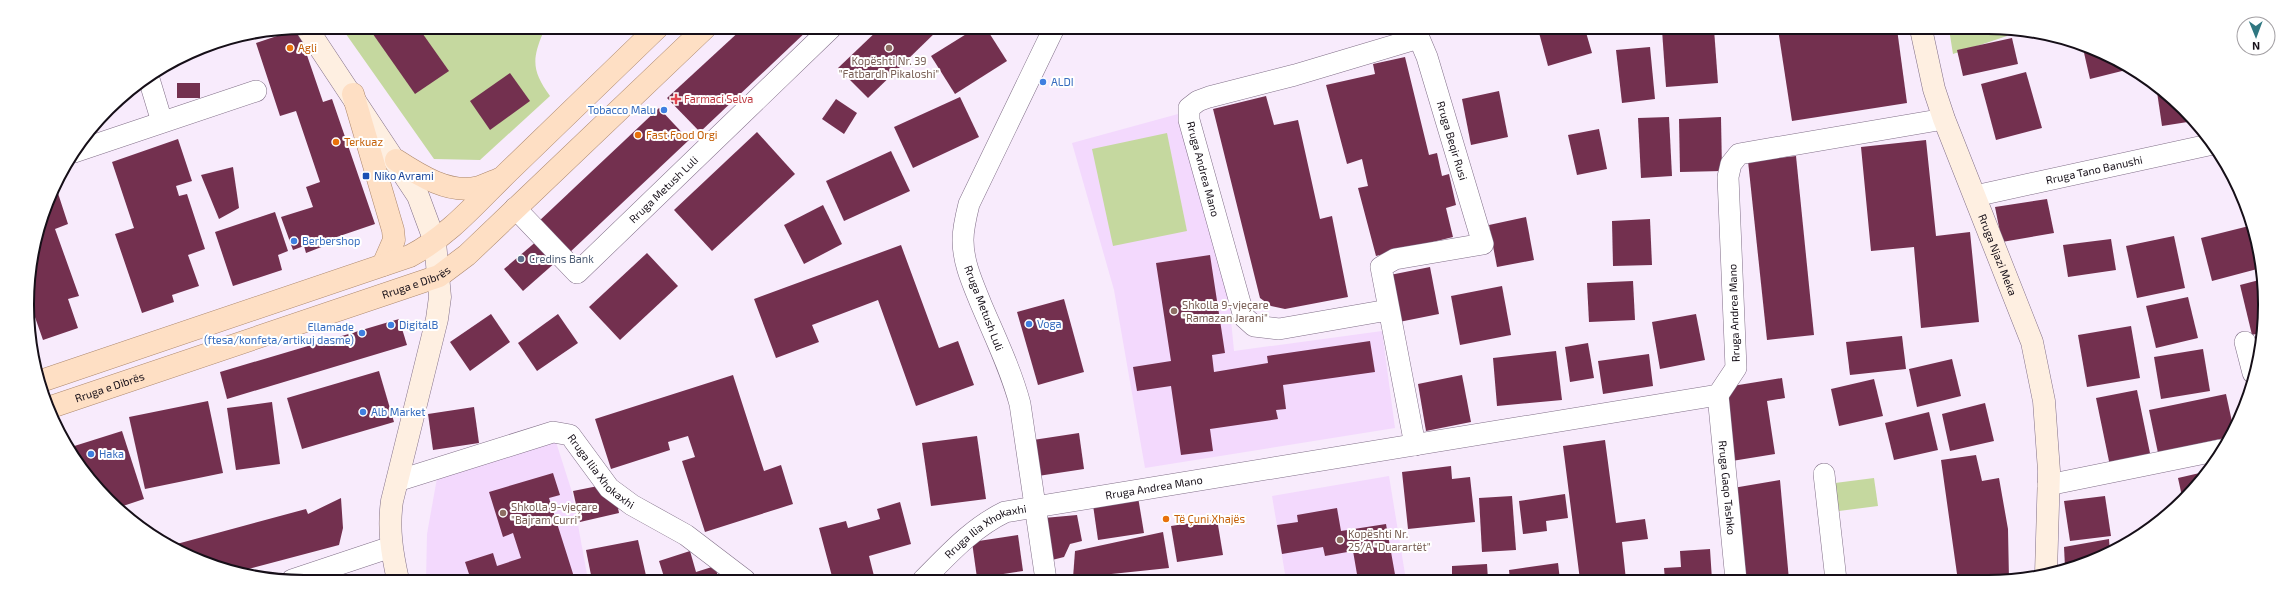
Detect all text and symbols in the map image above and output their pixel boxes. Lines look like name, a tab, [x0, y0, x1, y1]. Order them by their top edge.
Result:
north arrow	[2236, 16, 2276, 56]
text: N	[2252, 40, 2260, 53]
place label: Agli	[298, 41, 317, 54]
marker: Agli	[285, 43, 295, 53]
marker: Kopështi Nr. 39 "Fatbardh Pikaloshi"	[884, 43, 894, 53]
place label: Kopështi Nr. 39 "Fatbardh Pikaloshi"	[839, 54, 939, 80]
place label: ALDI	[1051, 75, 1074, 88]
marker: ALDI	[1038, 77, 1048, 87]
place label: Farmaci Selva	[684, 92, 753, 105]
marker: Farmaci Selva	[671, 94, 681, 104]
street label: Rruga Beqir Rusi	[1435, 99, 1471, 182]
place label: Tobacco Malu	[588, 103, 656, 116]
marker: Tobacco Malu	[659, 105, 669, 115]
street label: Rruga Andrea Mano	[1184, 120, 1222, 218]
place label: Fast Food Orgi	[646, 128, 718, 141]
marker: Fast Food Orgi	[633, 130, 643, 140]
place label: Terkuaz	[344, 135, 383, 148]
marker: Terkuaz	[331, 137, 341, 147]
street label: Rruga Metush Luli	[626, 153, 700, 225]
street label: Rruga Tano Banushi	[2044, 153, 2144, 186]
place label: Niko Avrami	[374, 169, 434, 182]
marker: Niko Avrami	[361, 171, 371, 181]
street label: Rruga Njazi Meka	[1976, 212, 2020, 297]
place label: Berbershop	[302, 234, 360, 247]
marker: Berbershop	[289, 236, 299, 246]
place label: Credins Bank	[529, 252, 594, 265]
marker: Credins Bank	[516, 254, 526, 264]
street label: Rruga e Dibrës	[380, 263, 453, 301]
street label: Rruga Metush Luli	[962, 263, 1007, 352]
street label: Rruga Andrea Mano	[1725, 264, 1742, 362]
place label: Shkolla 9-vjeçare "Ramazan Jarani"	[1182, 298, 1269, 324]
marker: Shkolla 9-vjeçare "Ramazan Jarani"	[1169, 306, 1179, 316]
place label: Voga	[1037, 317, 1062, 330]
place label: DigitalB	[399, 318, 438, 331]
marker: Voga	[1024, 319, 1034, 329]
place label: Ellamade (ftesa/konfeta/artikuj dasme)	[204, 320, 354, 347]
marker: DigitalB	[386, 320, 396, 330]
marker: Ellamade (ftesa/konfeta/artikuj dasme)	[357, 328, 367, 338]
street label: Rruga e Dibrës	[73, 369, 146, 405]
place label: Alb Market	[371, 405, 425, 418]
marker: Alb Market	[358, 407, 368, 417]
street label: Rruga Ilia Xhokaxhi	[565, 431, 637, 511]
street label: Rruga Gaqo Tashko	[1716, 440, 1739, 535]
place label: Haka	[99, 447, 124, 460]
marker: Haka	[86, 449, 96, 459]
street label: Rruga Andrea Mano	[1104, 473, 1203, 501]
place label: Shkolla 9-vjeçare "Bajram Curri"	[511, 500, 598, 527]
street label: Rruga Ilia Xhokaxhi	[942, 502, 1027, 561]
marker: Shkolla 9-vjeçare "Bajram Curri"	[498, 508, 508, 518]
place label: Të Çuni Xhajës	[1174, 512, 1245, 526]
marker: Të Çuni Xhajës	[1161, 514, 1171, 524]
place label: Kopështi Nr. 25/A "Duarartët"	[1348, 527, 1431, 553]
marker: Kopështi Nr. 25/A "Duarartët"	[1335, 535, 1345, 545]

